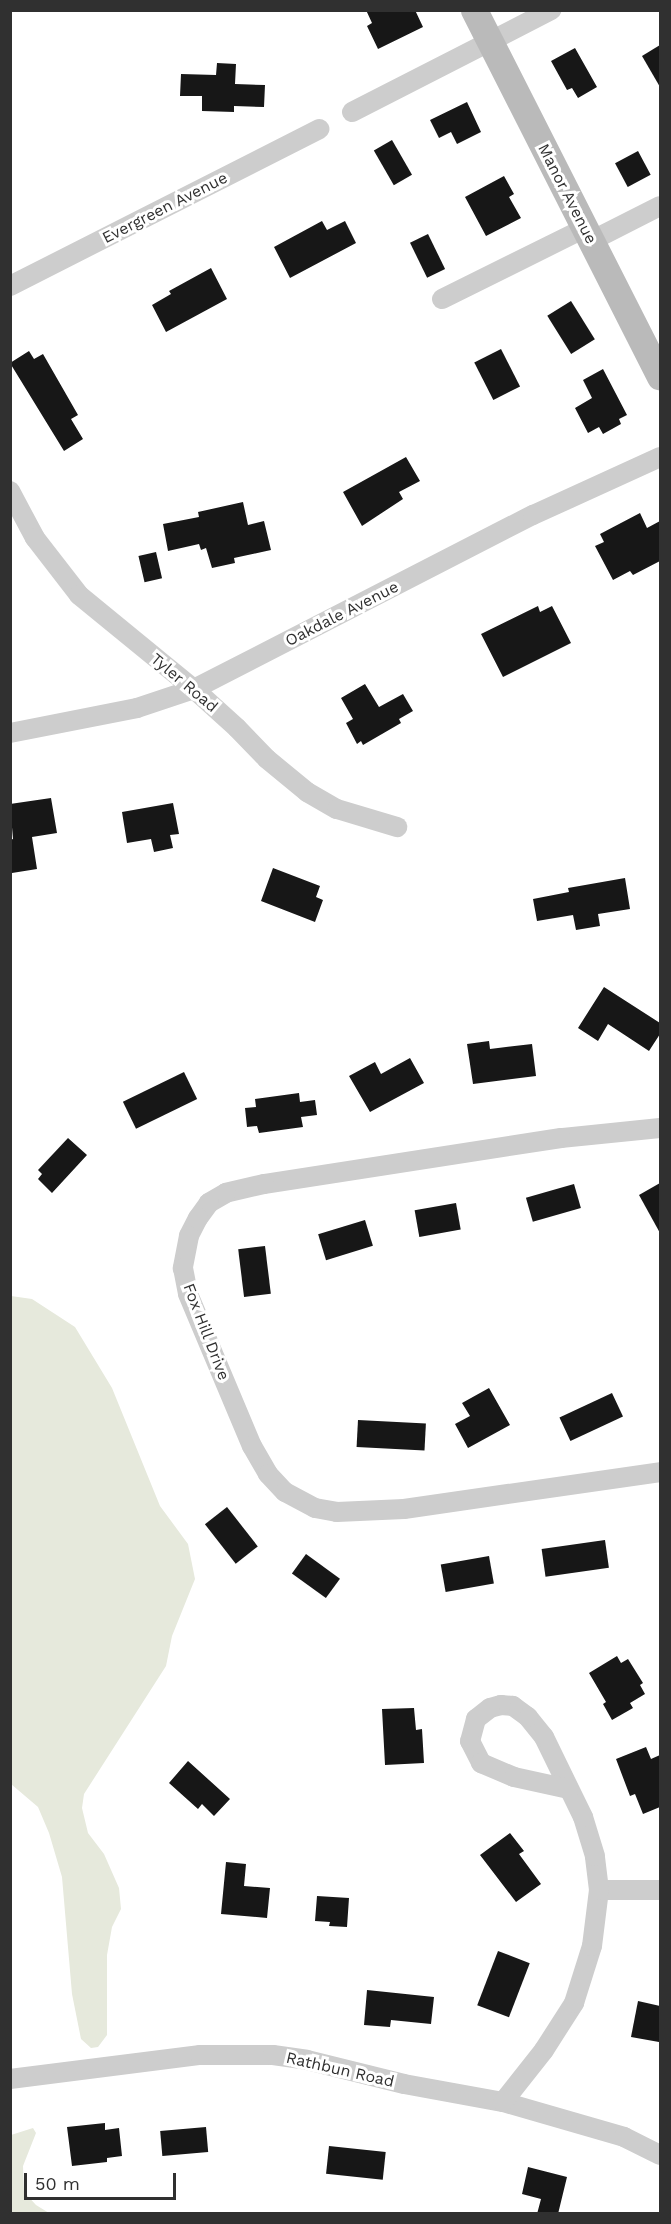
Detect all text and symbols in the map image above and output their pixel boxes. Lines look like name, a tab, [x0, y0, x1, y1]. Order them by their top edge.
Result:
street label: Manor Avenue	[533, 140, 601, 248]
street label: Evergreen Avenue	[99, 168, 231, 248]
street label: Oakdale Avenue	[282, 577, 402, 651]
street label: Tyler Road	[147, 649, 221, 717]
street label: Fox Hill Drive	[179, 1280, 233, 1384]
street label: Rathbun Road	[284, 2048, 396, 2092]
scale bar	[27, 2161, 178, 2199]
text: 50 m	[35, 2173, 80, 2194]

